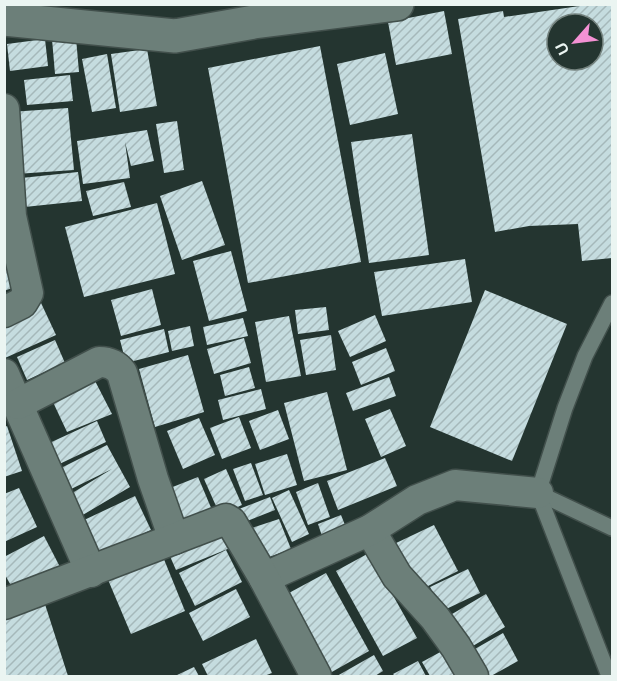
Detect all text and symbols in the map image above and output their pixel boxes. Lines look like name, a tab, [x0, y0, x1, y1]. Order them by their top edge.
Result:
north arrow	[545, 12, 605, 72]
text: U	[552, 40, 572, 58]

